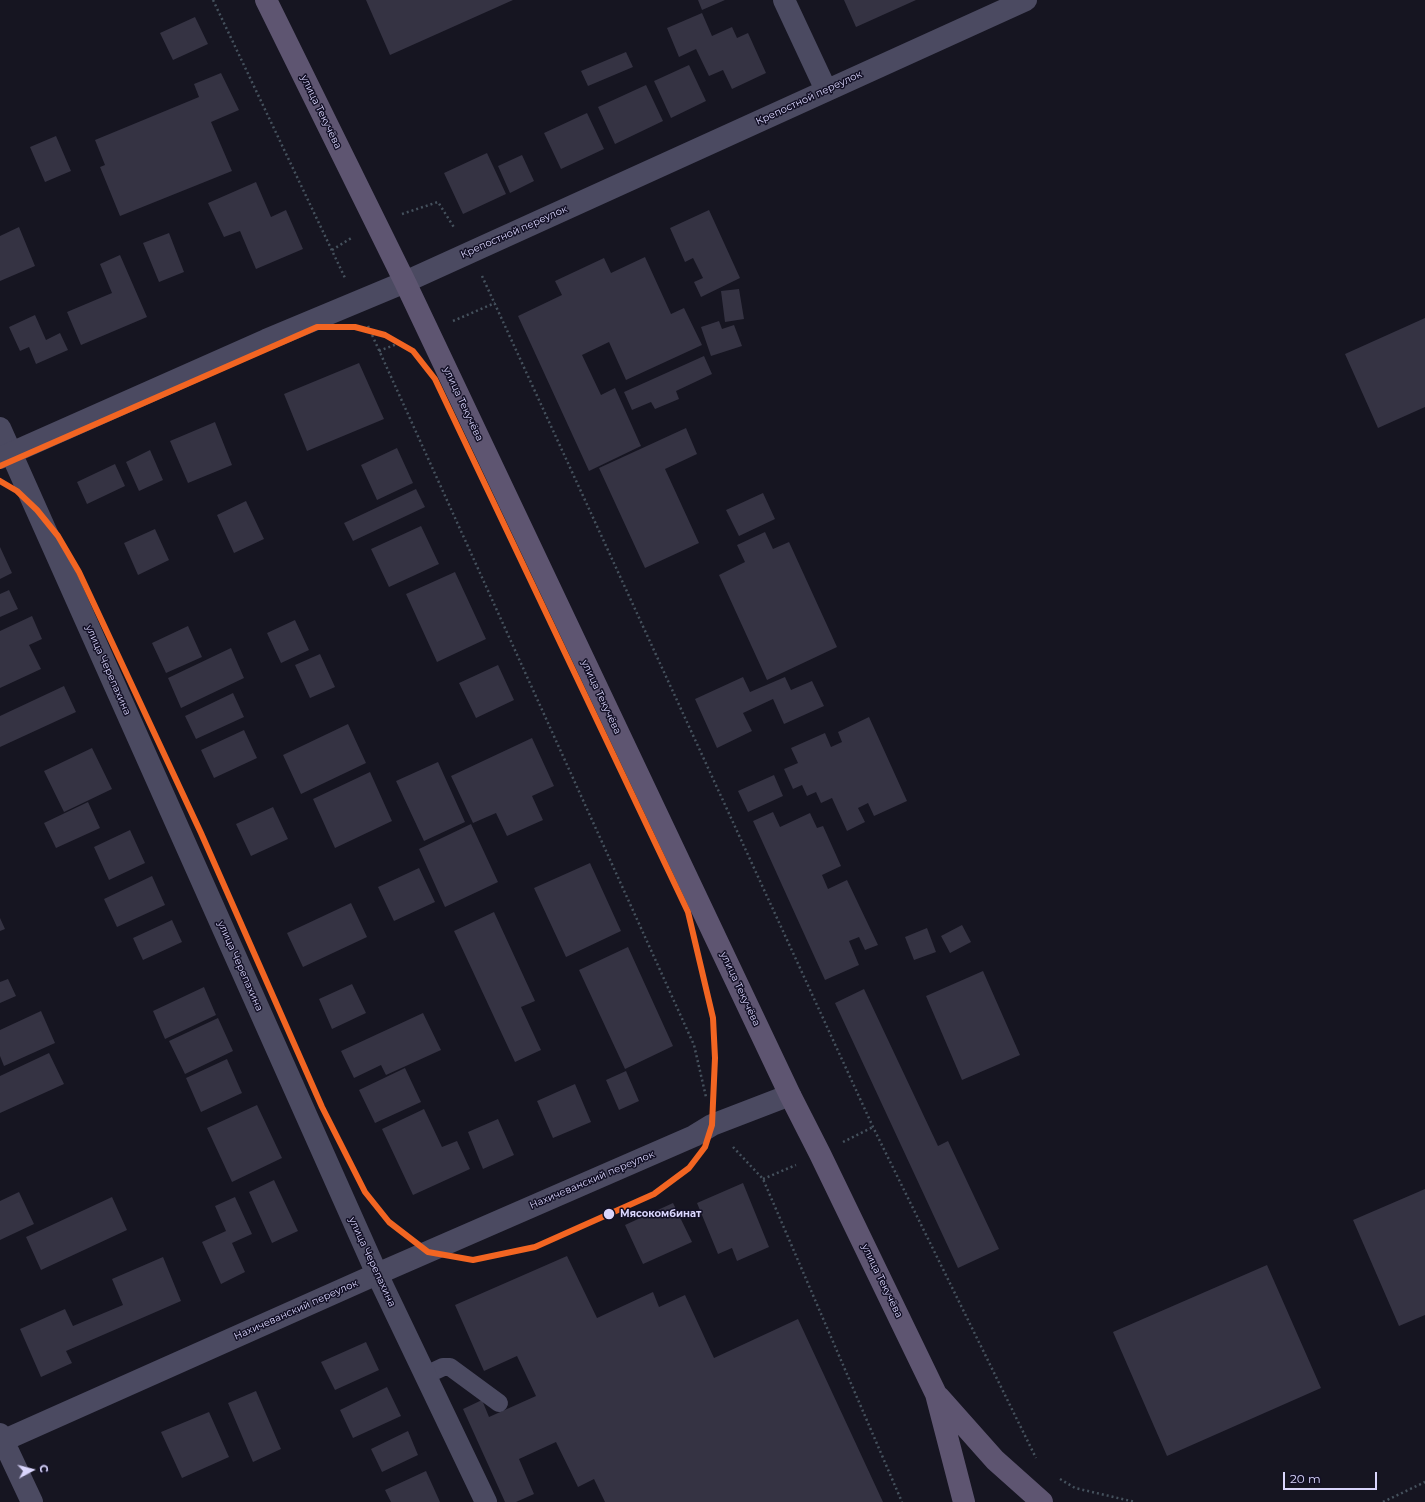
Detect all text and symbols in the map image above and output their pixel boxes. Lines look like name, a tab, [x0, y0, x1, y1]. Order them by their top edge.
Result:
street label: Крепостной переулок	[754, 68, 864, 128]
street label: улица Текучёва	[298, 73, 344, 151]
street label: Крепостной переулок	[459, 203, 569, 261]
street label: улица Текучёва	[441, 365, 485, 443]
street label: улица Черепахина	[83, 623, 133, 717]
street label: улица Текучёва	[579, 658, 623, 736]
street label: улица Черепахина	[215, 919, 265, 1013]
street label: улица Текучёва	[718, 950, 762, 1028]
street label: Нахичеванский переулок	[528, 1148, 656, 1212]
marker: Мясокомбинат	[602, 1207, 616, 1221]
place label: Мясокомбинат	[620, 1208, 701, 1220]
street label: улица Черепахина	[346, 1215, 398, 1309]
street label: улица Текучёва	[859, 1242, 905, 1320]
street label: Нахичеванский переулок	[232, 1277, 360, 1343]
north arrow	[12, 1450, 52, 1490]
text: С	[36, 1464, 51, 1473]
scale bar	[1285, 1464, 1379, 1490]
text: 20 m	[1290, 1471, 1321, 1486]

